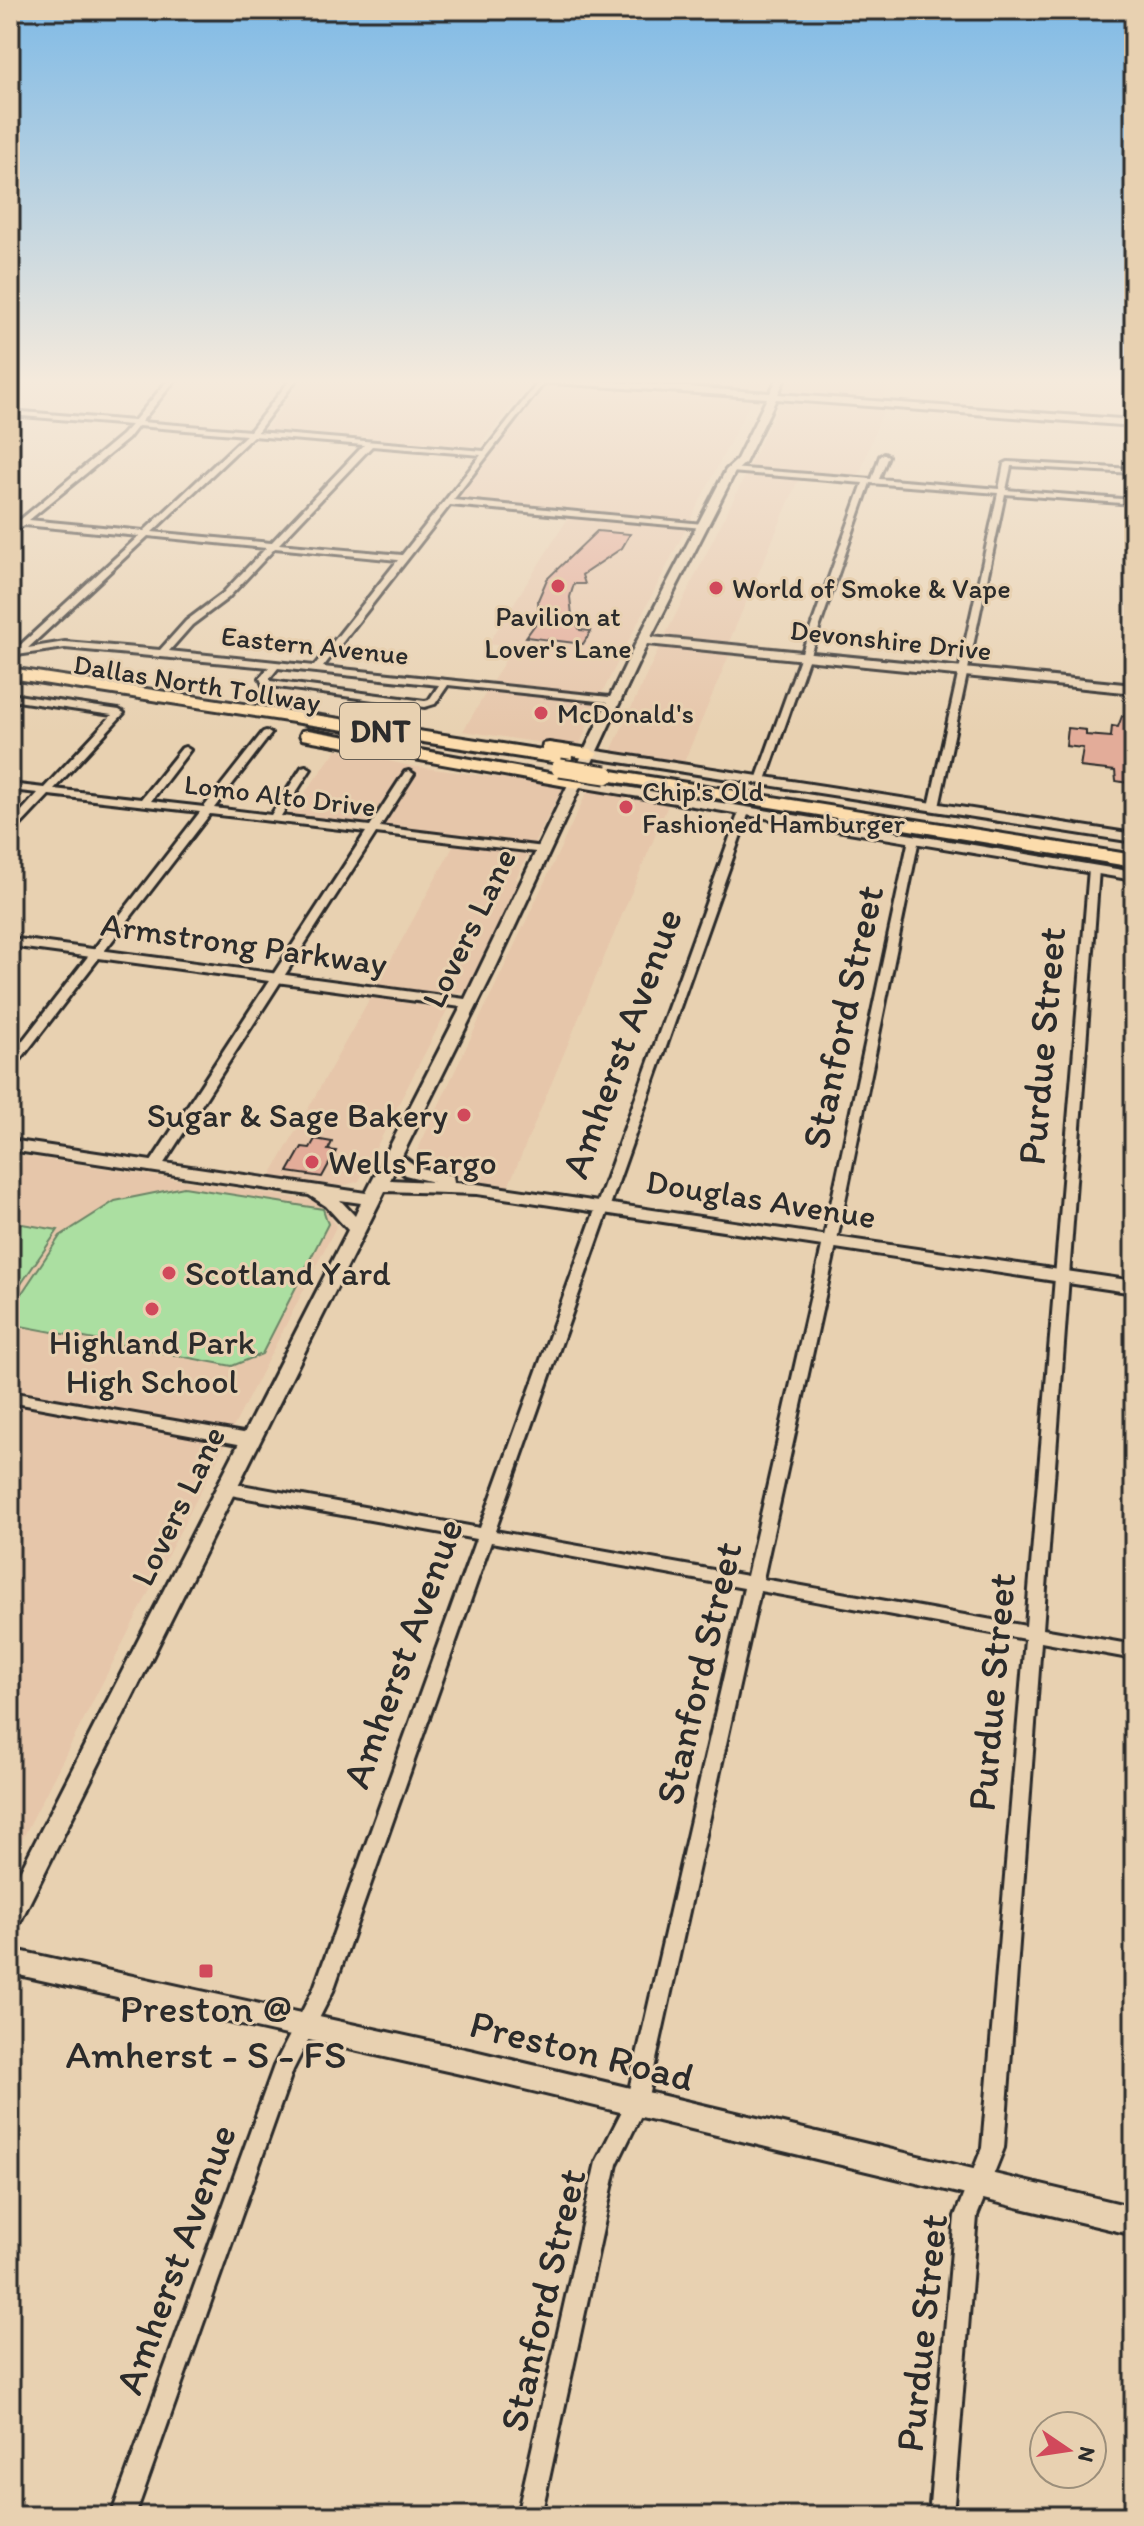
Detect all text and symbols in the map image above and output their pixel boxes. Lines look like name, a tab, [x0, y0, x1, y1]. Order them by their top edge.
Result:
place label: World of Smoke & Vape	[732, 571, 1011, 605]
marker: Pavilion at Lover's Lane	[549, 577, 567, 595]
marker: World of Smoke & Vape	[707, 579, 725, 597]
place label: Pavilion at Lover's Lane	[484, 599, 632, 665]
street label: Devonshire Drive	[789, 613, 993, 667]
street label: Eastern Avenue	[219, 618, 411, 672]
street label: Dallas North Tollway	[71, 647, 323, 719]
place label: McDonald's	[557, 696, 694, 730]
road number: DNT	[340, 703, 420, 759]
marker: McDonald's	[532, 704, 550, 722]
street label: Lomo Alto Drive	[182, 766, 378, 824]
place label: Chip's Old Fashioned Hamburger	[642, 774, 905, 840]
marker: Chip's Old Fashioned Hamburger	[617, 798, 635, 816]
street label: Lovers Lane	[413, 841, 525, 1015]
street label: Stanford Street	[791, 881, 893, 1153]
street label: Amherst Avenue	[550, 902, 692, 1184]
street label: Armstrong Parkway	[98, 904, 390, 984]
street label: Purdue Street	[1007, 925, 1075, 1167]
place label: Sugar & Sage Bakery	[147, 1095, 448, 1136]
marker: Sugar & Sage Bakery	[455, 1106, 473, 1124]
place label: Wells Fargo	[328, 1142, 497, 1183]
marker: Wells Fargo	[303, 1153, 321, 1171]
street label: Douglas Avenue	[643, 1161, 879, 1237]
place label: Scotland Yard	[185, 1253, 391, 1294]
marker: Scotland Yard	[160, 1264, 178, 1282]
marker: Highland Park High School	[143, 1300, 161, 1318]
place label: Highland Park High School	[49, 1322, 256, 1402]
street label: Lovers Lane	[122, 1419, 234, 1593]
street label: Amherst Avenue	[331, 1512, 473, 1794]
street label: Stanford Street	[644, 1537, 752, 1809]
street label: Purdue Street	[957, 1571, 1025, 1813]
marker: Preston @ Amherst - S - FS	[197, 1962, 215, 1980]
place label: Preston @ Amherst - S - FS	[65, 1984, 347, 2078]
street label: Preston Road	[465, 1999, 699, 2101]
street label: Amherst Avenue	[104, 2118, 246, 2400]
street label: Stanford Street	[488, 2164, 596, 2436]
street label: Purdue Street	[885, 2212, 957, 2454]
north arrow	[1028, 2410, 1108, 2490]
text: N	[1072, 2444, 1102, 2465]

